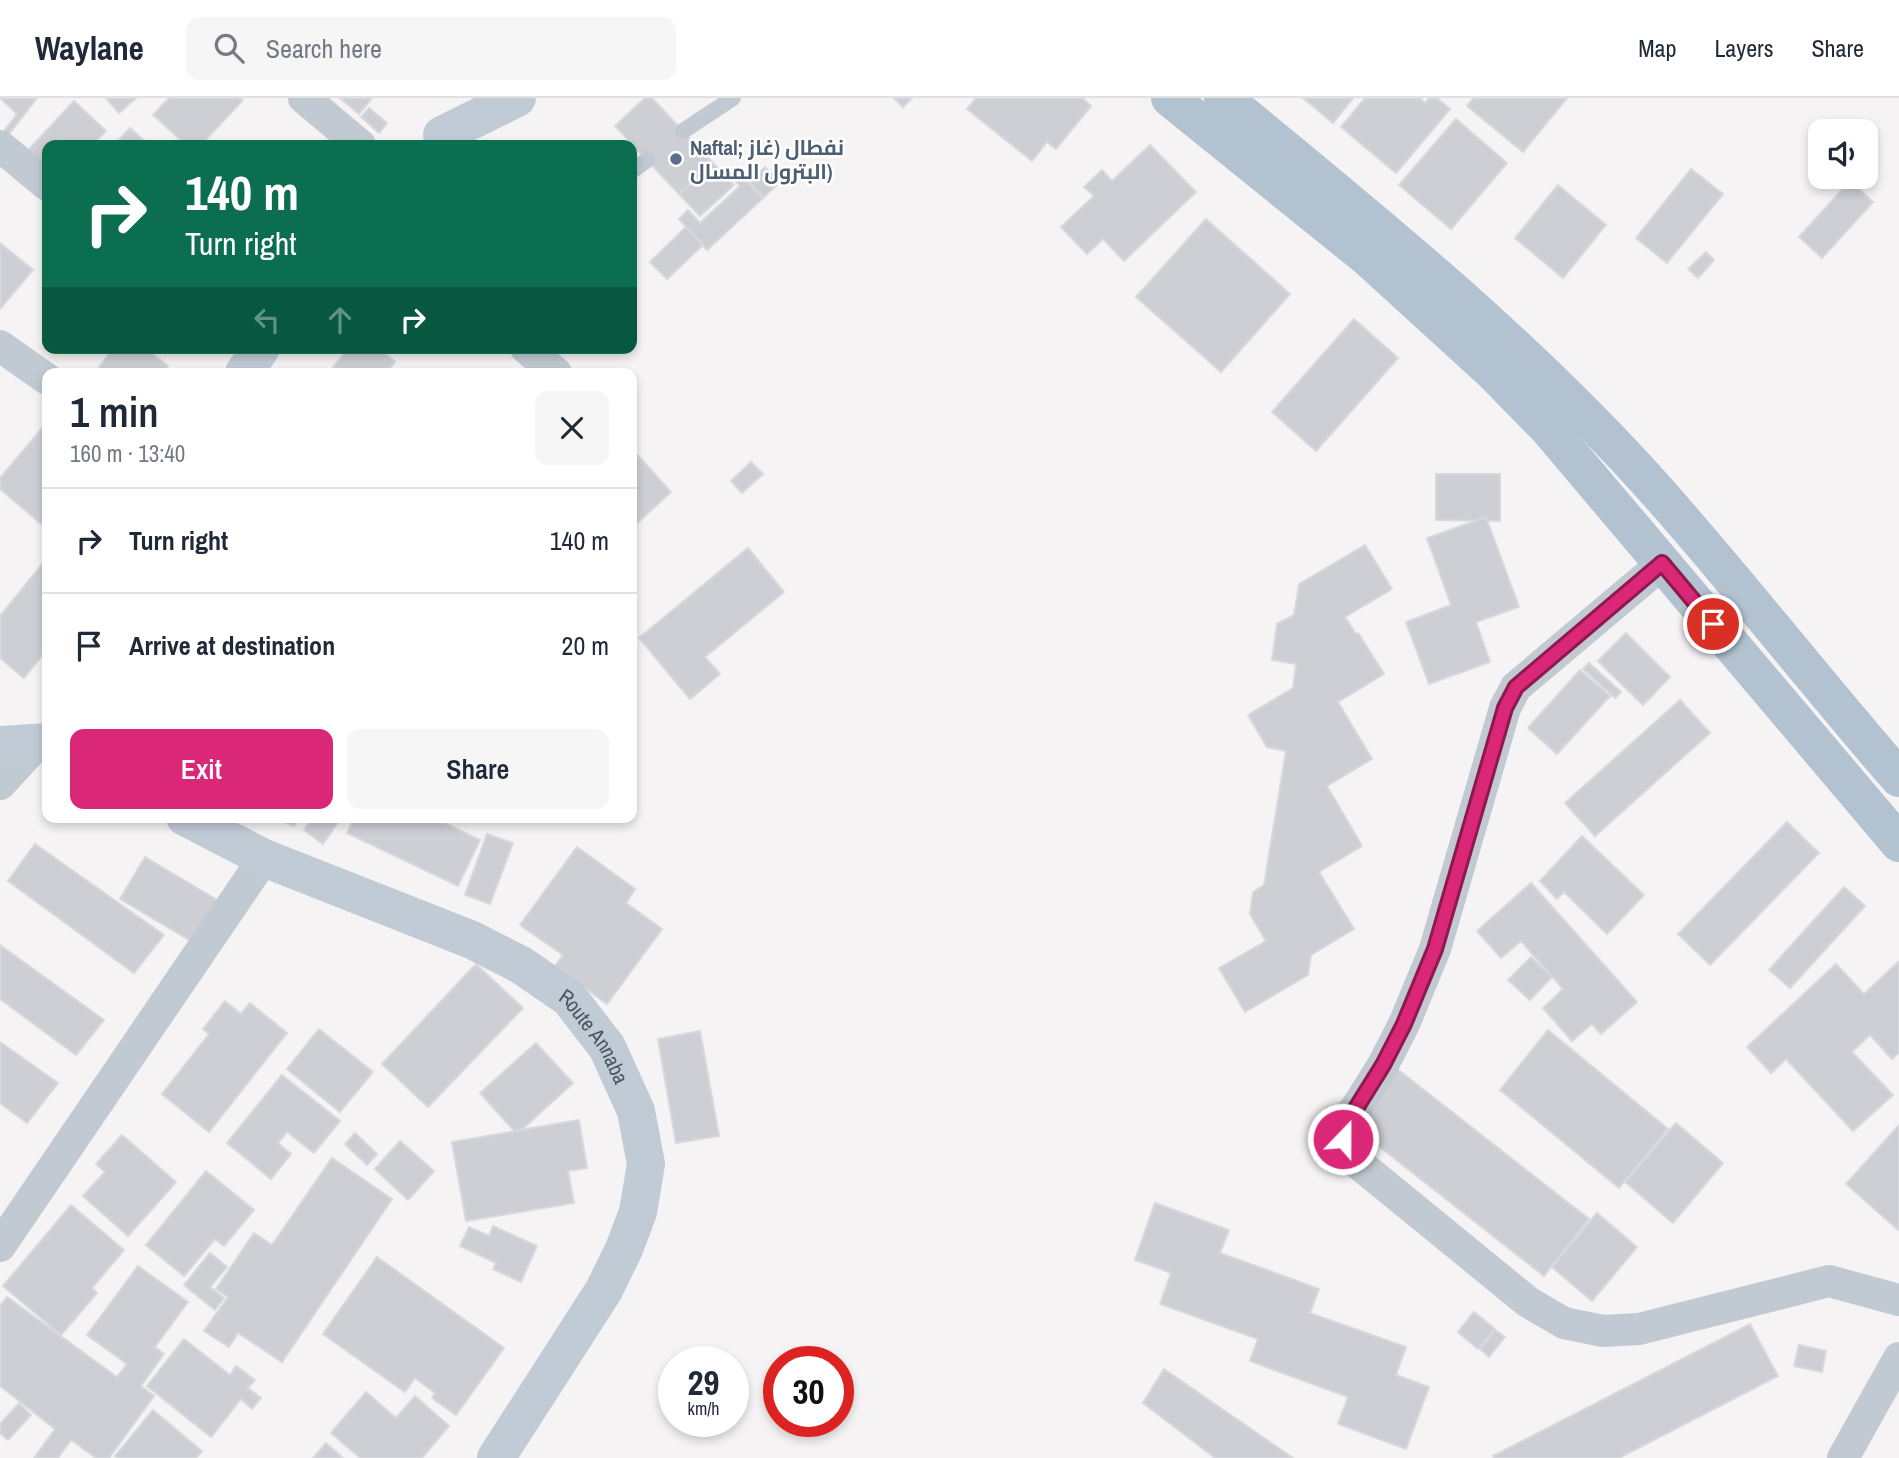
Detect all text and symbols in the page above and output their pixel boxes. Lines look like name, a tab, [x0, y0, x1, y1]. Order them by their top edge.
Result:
search box	[186, 17, 676, 80]
text: Waylane	[35, 26, 144, 70]
icon: search	[210, 29, 248, 67]
text: Search here	[266, 31, 382, 66]
text: Map	[1638, 32, 1676, 64]
text: Layers	[1714, 32, 1773, 64]
text: Share	[1811, 32, 1864, 64]
map controls	[1808, 119, 1878, 189]
button: sound	[1808, 119, 1878, 189]
place label: Naftal; نفطال (غاز البترول المسال)	[690, 133, 844, 186]
marker: Naftal; نفطال (غاز البترول المسال)	[668, 151, 684, 167]
text: 140 m	[185, 159, 299, 225]
icon: right	[70, 168, 161, 259]
text: Turn right	[185, 222, 297, 265]
icon: left	[248, 301, 286, 339]
icon: ahead	[321, 301, 359, 339]
icon: right	[394, 301, 432, 339]
text: 1 min	[70, 384, 159, 440]
button: close	[535, 391, 609, 465]
text: 160 m · 13:40	[70, 438, 185, 469]
icon: right	[70, 522, 108, 560]
text: Turn right	[129, 523, 228, 558]
text: 140 m	[550, 523, 609, 558]
pin	[1683, 594, 1743, 654]
icon: arrive	[1694, 605, 1732, 643]
icon: arrive	[70, 627, 108, 665]
text: Arrive at destination	[129, 628, 335, 663]
text: 20 m	[562, 628, 609, 663]
button: Exit	[70, 729, 333, 809]
button: Share	[347, 729, 609, 809]
street label: Route Annaba	[554, 981, 636, 1089]
position arrow	[1306, 1102, 1380, 1176]
speed limit sign: 30	[763, 1346, 854, 1437]
text: 29	[688, 1359, 719, 1406]
text: km/h	[688, 1396, 720, 1421]

